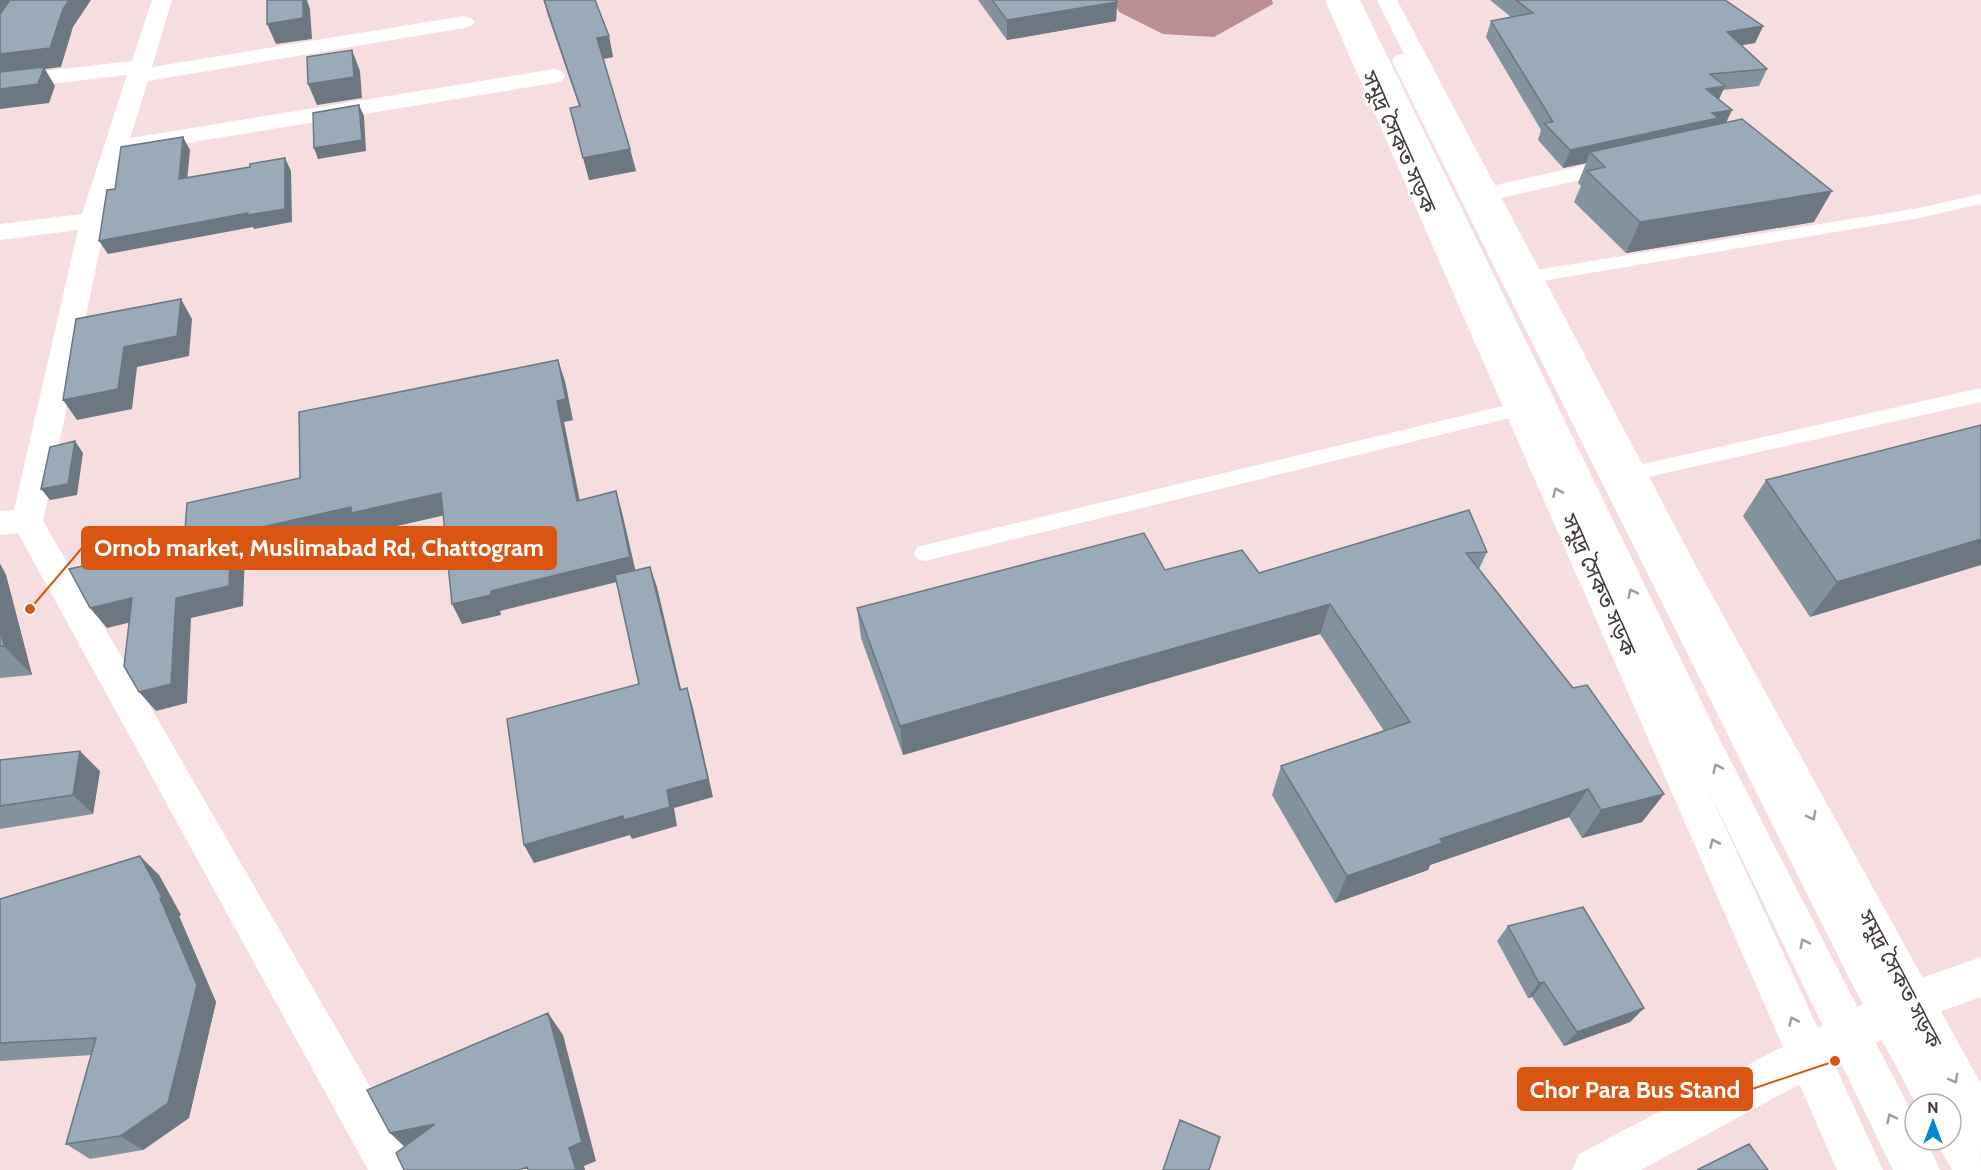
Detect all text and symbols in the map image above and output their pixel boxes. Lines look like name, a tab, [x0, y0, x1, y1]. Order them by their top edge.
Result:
street label: সমুদ্র সৈকত সড়ক	[1355, 66, 1443, 218]
one-way arrow	[1552, 488, 1564, 499]
street label: সমুদ্র সৈকত সড়ক	[1555, 509, 1643, 661]
callout: Ornob market, Muslimabad Rd, Chattogram	[82, 527, 556, 569]
text: Ornob market, Muslimabad Rd, Chattogram	[94, 533, 544, 562]
one-way arrow	[1628, 588, 1640, 599]
one-way arrow	[1712, 764, 1724, 775]
one-way arrow	[1804, 809, 1816, 820]
one-way arrow	[1709, 838, 1721, 849]
street label: সমুদ্র সৈকত সড়ক	[1852, 904, 1948, 1053]
one-way arrow	[1799, 938, 1811, 949]
one-way arrow	[1788, 1017, 1800, 1028]
callout: Chor Para Bus Stand	[1518, 1068, 1752, 1110]
one-way arrow	[1947, 1073, 1958, 1084]
text: Chor Para Bus Stand	[1530, 1075, 1740, 1104]
north arrow	[1903, 1092, 1963, 1152]
text: N	[1927, 1098, 1939, 1117]
one-way arrow	[1886, 1113, 1898, 1124]

